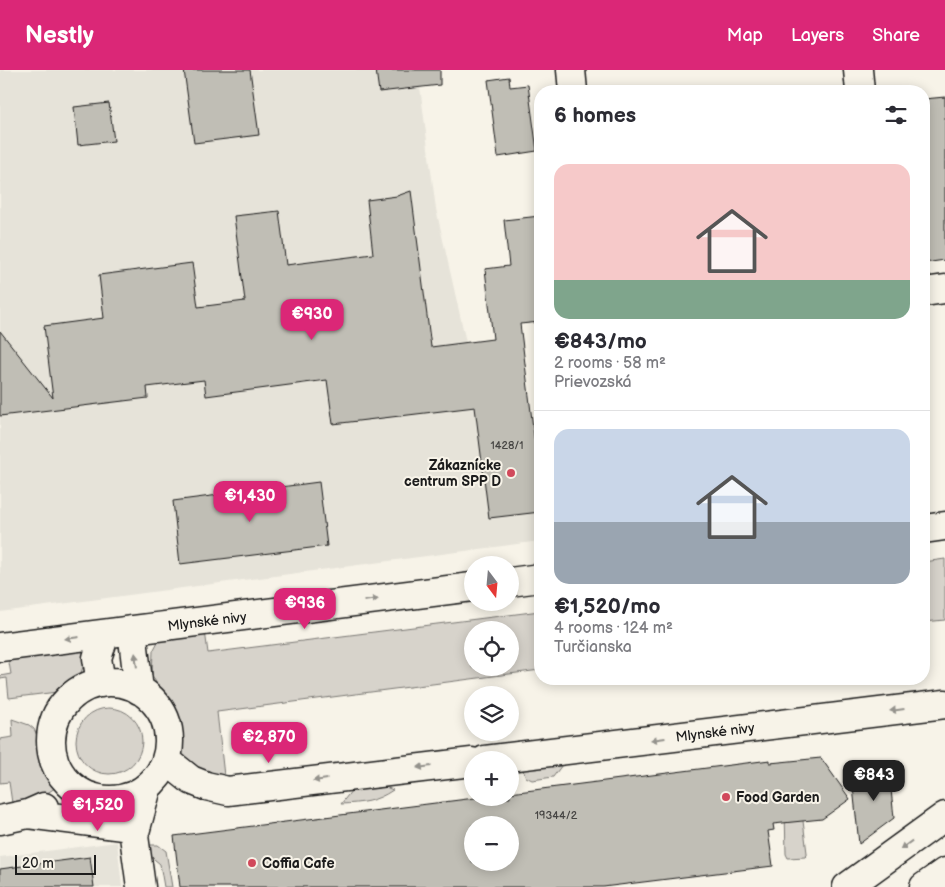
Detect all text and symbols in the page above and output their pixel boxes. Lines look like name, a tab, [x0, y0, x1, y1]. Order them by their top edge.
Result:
text: Nestly	[25, 21, 94, 50]
text: Map	[727, 25, 763, 46]
text: Layers	[791, 25, 844, 46]
text: Share	[872, 25, 920, 46]
icon: filters	[882, 101, 910, 129]
text: 6 homes	[554, 103, 636, 128]
icon: home	[687, 196, 777, 286]
pin: €930	[282, 298, 342, 341]
text: €930	[292, 305, 332, 324]
text: €843/mo	[554, 329, 647, 354]
text: 2 rooms · 58 m²	[554, 354, 666, 373]
text: Prievozská	[554, 373, 632, 392]
house number: 1428/1	[490, 439, 524, 452]
place label: Zákaznícke centrum SPP D	[404, 457, 501, 490]
icon: home	[687, 462, 777, 552]
marker: Zákaznícke centrum SPP D	[505, 467, 517, 479]
pin: €1,430	[209, 480, 291, 523]
text: €1,430	[224, 487, 276, 506]
north arrow	[464, 556, 519, 611]
map controls	[464, 556, 519, 871]
pin: €936	[275, 588, 335, 630]
text: €936	[285, 594, 325, 613]
text: €1,520/mo	[554, 594, 660, 619]
one-way arrow	[364, 596, 380, 604]
street label: Mlynské nivy	[167, 608, 248, 635]
text: 4 rooms · 124 m²	[554, 619, 673, 638]
button: locate	[464, 621, 519, 676]
one-way arrow	[64, 634, 80, 642]
text: Turčianska	[554, 638, 632, 657]
one-way arrow	[132, 652, 140, 668]
button: layers	[464, 686, 519, 741]
one-way arrow	[888, 706, 904, 714]
street label: Mlynské nivy	[675, 719, 756, 746]
pin: €2,870	[228, 722, 310, 764]
text: €2,870	[242, 728, 296, 747]
one-way arrow	[650, 735, 666, 743]
button: +	[464, 751, 519, 806]
pin: €843	[844, 760, 904, 802]
one-way arrow	[416, 763, 432, 771]
text: €843	[854, 766, 894, 785]
one-way arrow	[311, 776, 327, 784]
place label: Food Garden	[736, 789, 820, 806]
pin: €1,520	[57, 790, 139, 832]
marker: Food Garden	[720, 791, 732, 803]
text: €1,520	[73, 796, 123, 815]
house number: 19344/2	[535, 809, 578, 822]
button: −	[464, 816, 519, 871]
one-way arrow	[900, 839, 913, 850]
scale bar	[15, 852, 96, 875]
text: 20 m	[22, 855, 54, 872]
place label: Coffia Cafe	[262, 855, 334, 872]
marker: Coffia Cafe	[246, 857, 258, 869]

